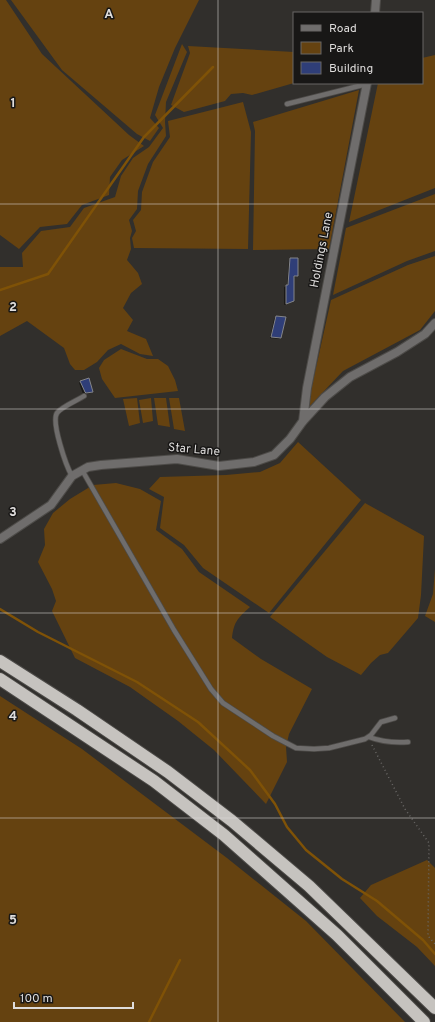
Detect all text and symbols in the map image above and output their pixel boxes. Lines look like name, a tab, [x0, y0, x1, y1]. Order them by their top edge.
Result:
text: A	[104, 7, 114, 23]
legend	[293, 12, 423, 84]
text: Road	[329, 21, 357, 37]
text: Park	[329, 41, 354, 57]
text: Building	[329, 61, 373, 77]
text: 1	[10, 96, 16, 112]
street label: Holdings Lane	[307, 211, 337, 289]
text: 2	[9, 300, 17, 316]
street label: Star Lane	[167, 440, 221, 460]
text: 3	[9, 505, 17, 521]
text: 4	[9, 709, 17, 725]
text: 5	[9, 913, 17, 929]
scale bar	[14, 984, 133, 1010]
text: 100 m	[20, 991, 53, 1007]

